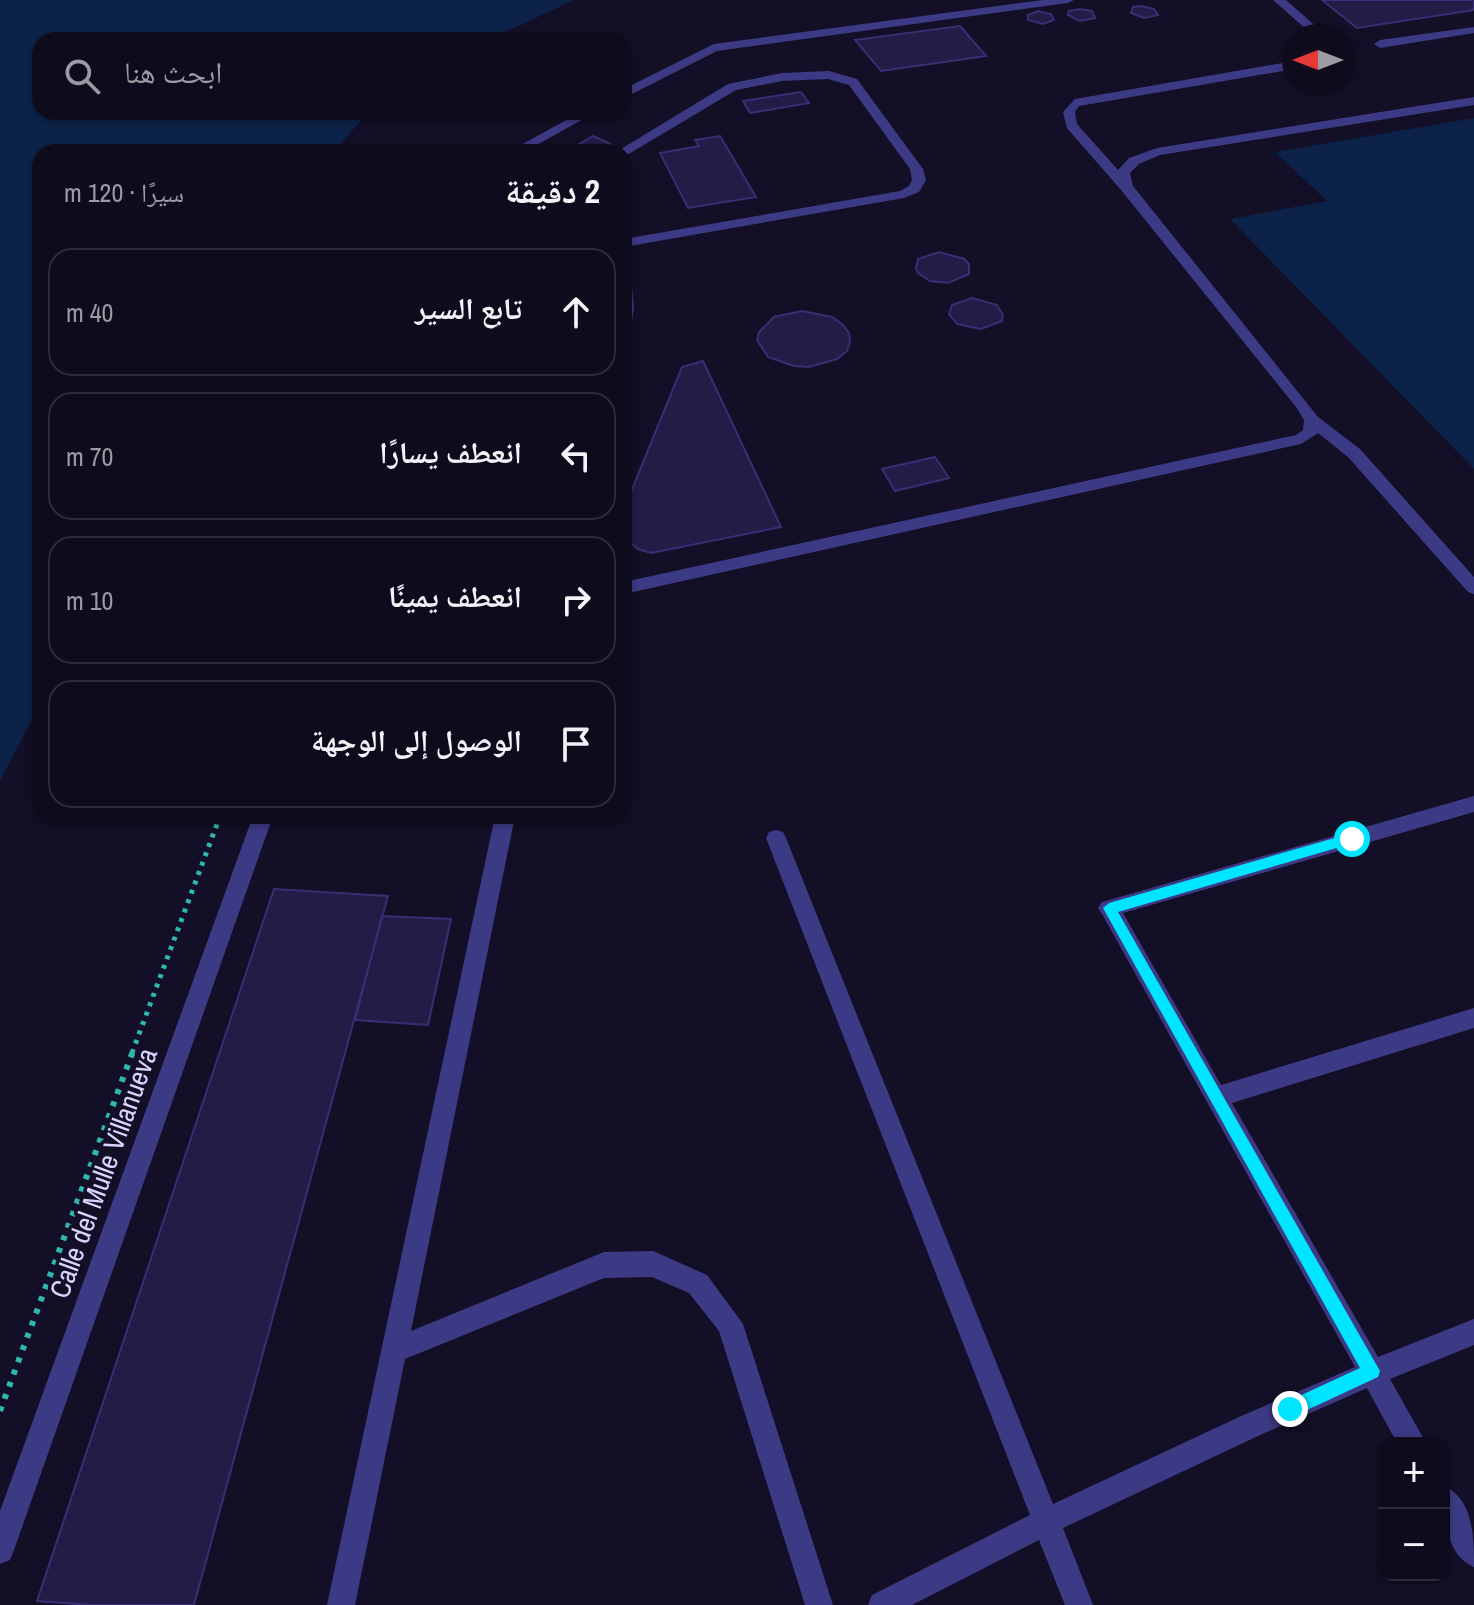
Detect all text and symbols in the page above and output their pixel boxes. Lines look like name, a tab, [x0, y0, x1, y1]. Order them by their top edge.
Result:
north arrow	[1282, 24, 1354, 96]
search box	[32, 32, 632, 120]
text: ابحث هنا	[124, 52, 222, 92]
icon: search	[60, 54, 104, 98]
text: 2 دقيقة	[505, 168, 600, 214]
text: سيرًا · 120 m	[64, 175, 184, 210]
text: تابع السير	[415, 288, 522, 328]
icon: ahead	[554, 290, 598, 334]
text: 40 m	[66, 295, 113, 330]
text: انعطف يسارًا	[379, 432, 522, 472]
icon: left	[554, 434, 598, 478]
text: 70 m	[66, 439, 113, 474]
text: انعطف يمينًا	[388, 576, 522, 616]
icon: right	[554, 578, 598, 622]
text: 10 m	[66, 583, 113, 618]
text: الوصول إلى الوجهة	[311, 720, 522, 760]
icon: arrive	[554, 722, 598, 766]
route start	[1334, 821, 1370, 857]
street label: Calle del Mulle Villanueva	[40, 1042, 166, 1303]
route end	[1272, 1391, 1308, 1427]
map controls	[1378, 1437, 1450, 1581]
button: +	[1378, 1437, 1450, 1509]
button: −	[1378, 1509, 1450, 1581]

